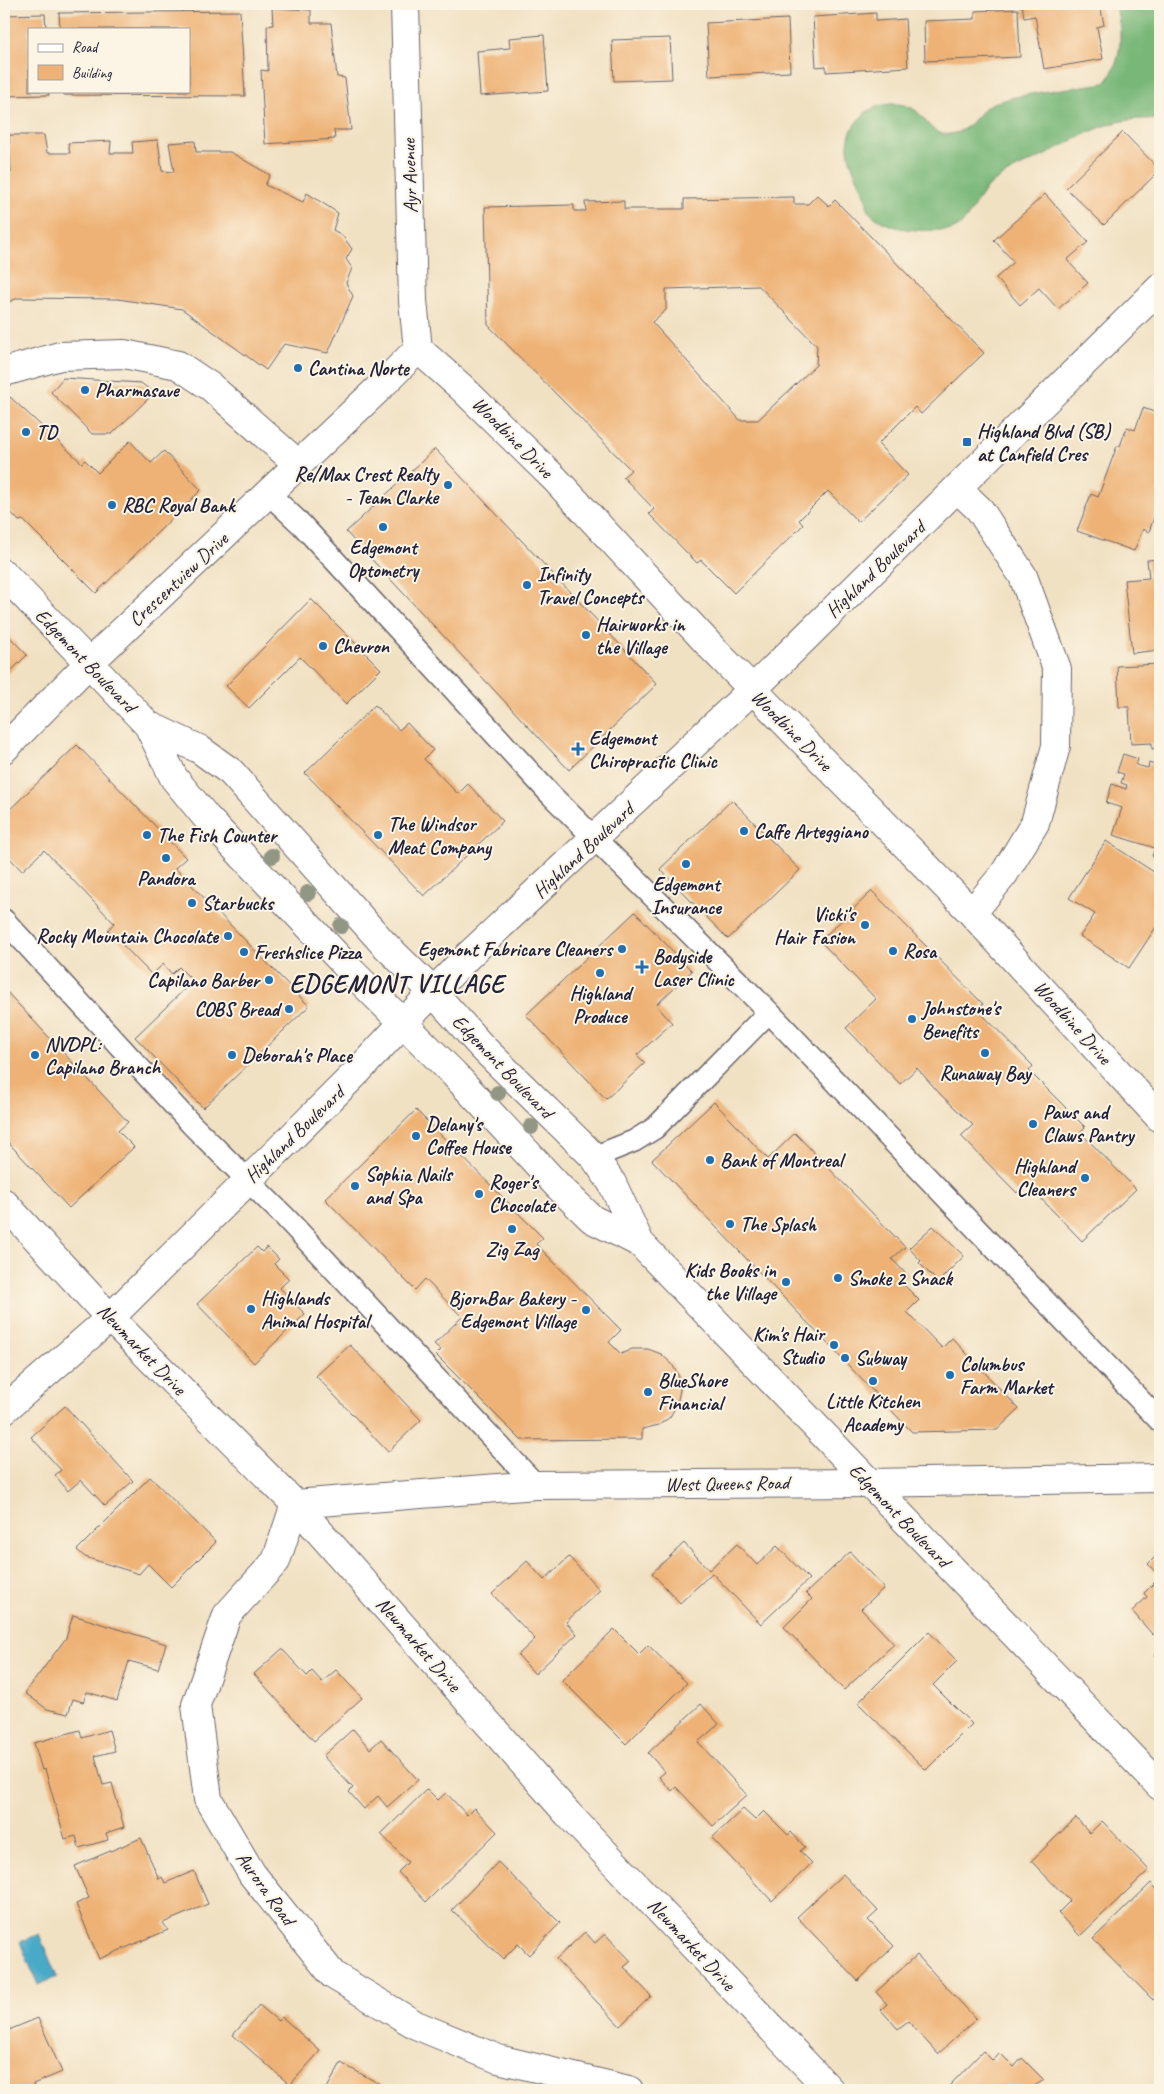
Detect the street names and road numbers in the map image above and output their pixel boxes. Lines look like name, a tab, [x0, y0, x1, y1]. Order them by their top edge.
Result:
street label: Ayr Avenue	[396, 137, 423, 214]
street label: Woodbine Drive	[467, 391, 560, 484]
street label: Highland Boulevard	[820, 513, 933, 623]
street label: Crescentview Drive	[123, 526, 234, 632]
street label: Edgemont Boulevard	[30, 603, 144, 720]
street label: Woodbine Drive	[746, 684, 839, 777]
street label: Highland Boulevard	[528, 795, 641, 904]
street label: Woodbine Drive	[1028, 975, 1118, 1071]
street label: Edgemont Boulevard	[447, 1009, 561, 1126]
street label: Highland Boulevard	[239, 1078, 352, 1188]
street label: Newmarket Drive	[92, 1298, 193, 1401]
street label: Edgemont Boulevard	[844, 1458, 958, 1575]
street label: West Queens Road	[665, 1470, 792, 1497]
street label: Newmarket Drive	[371, 1592, 468, 1698]
street label: Aurora Road	[230, 1846, 303, 1933]
street label: Newmarket Drive	[642, 1893, 742, 1997]

